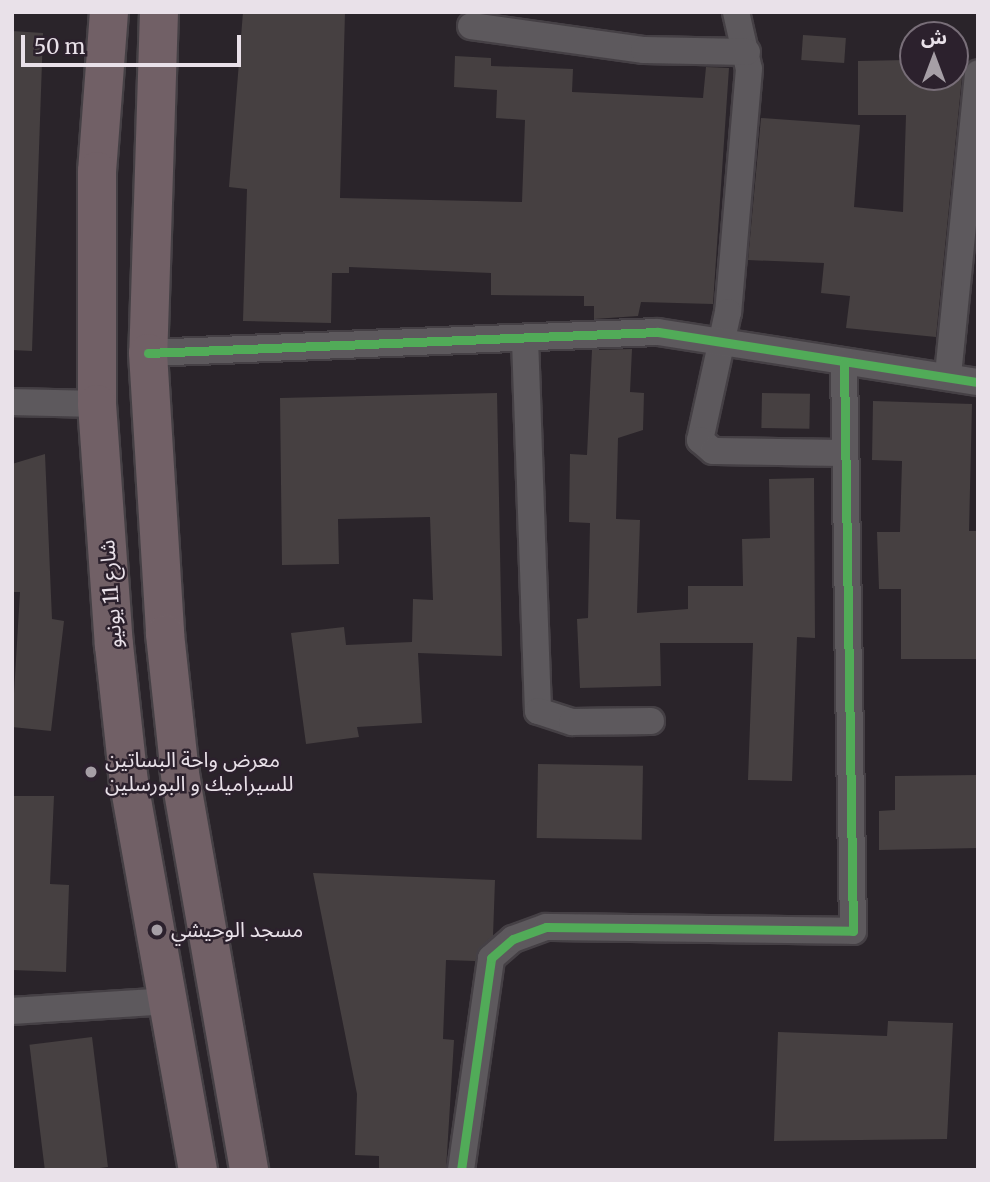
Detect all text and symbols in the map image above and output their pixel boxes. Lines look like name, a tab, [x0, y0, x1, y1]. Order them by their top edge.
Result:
scale bar	[24, 21, 245, 65]
north arrow	[899, 21, 969, 91]
text: ش	[921, 25, 947, 49]
text: 50 m	[34, 33, 85, 60]
street label: شارع 11 يونيو	[95, 539, 127, 649]
place label: معرض واحة البساتين للسيراميك و البورسلين	[105, 747, 293, 797]
marker: معرض واحة البساتين للسيراميك و البورسلين	[83, 764, 99, 780]
place label: مسجد الوحيشي	[171, 917, 303, 943]
marker: مسجد الوحيشي	[149, 922, 165, 938]

